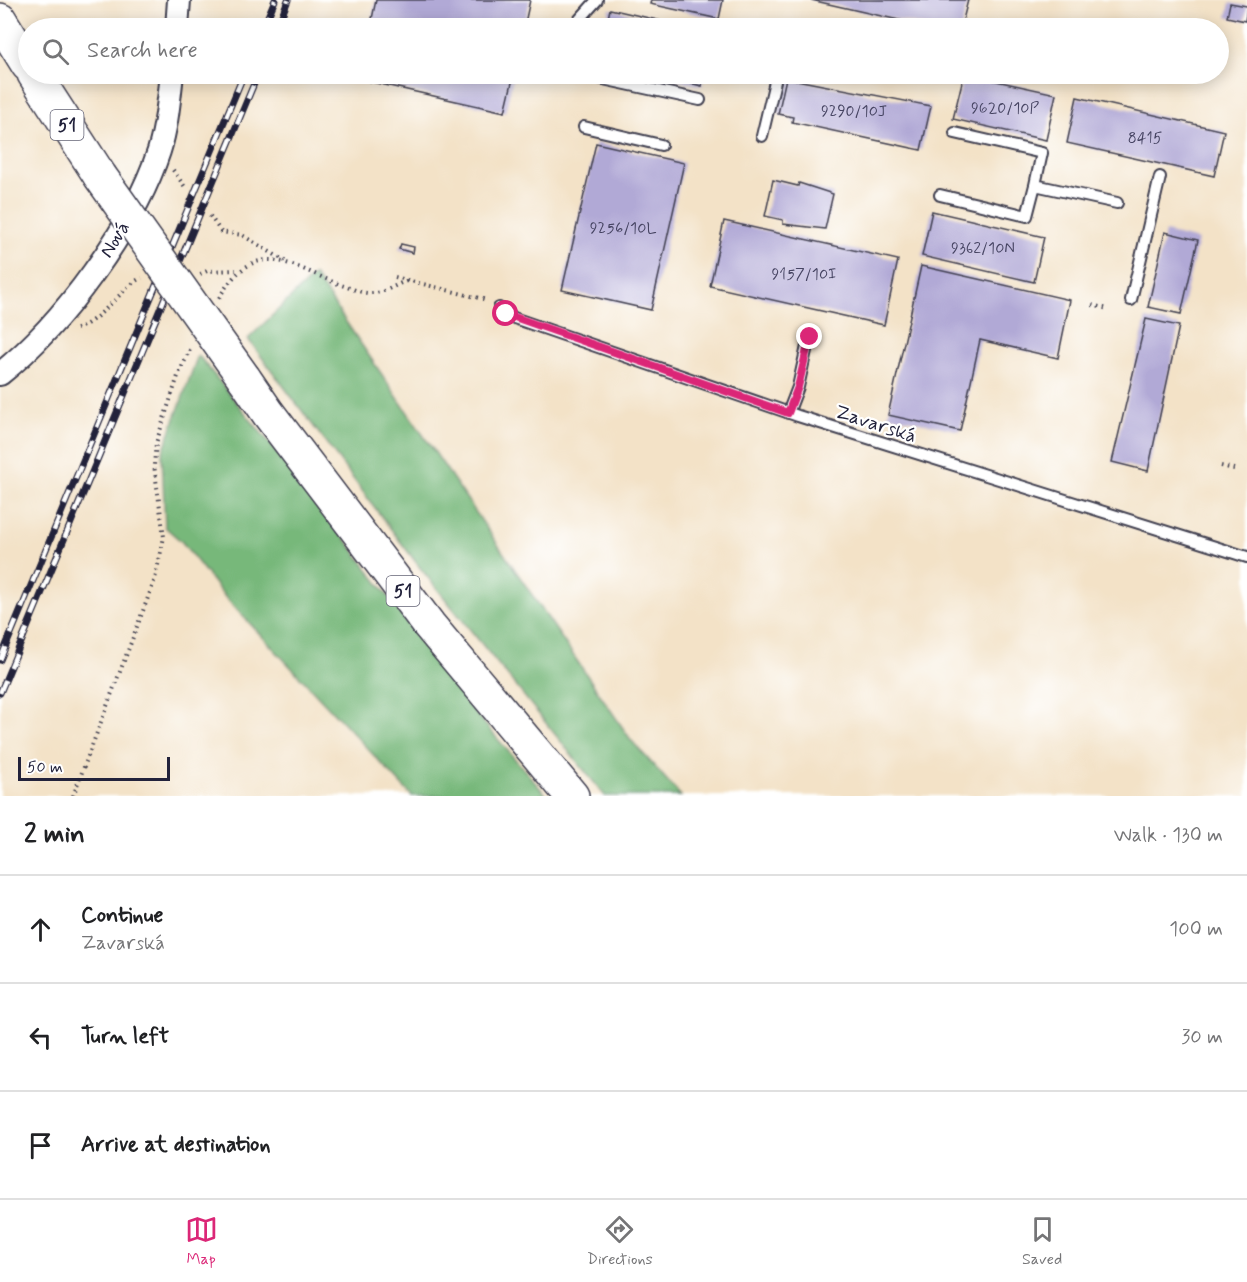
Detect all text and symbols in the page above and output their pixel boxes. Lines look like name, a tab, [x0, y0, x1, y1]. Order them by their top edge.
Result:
search box	[18, 18, 1229, 84]
icon: search	[39, 35, 72, 68]
text: Search here	[87, 37, 198, 65]
house number: 9620/10P	[971, 98, 1039, 119]
house number: 9290/10J	[821, 101, 887, 122]
road number: 51	[50, 110, 84, 140]
house number: 8415	[1128, 128, 1162, 149]
street label: Nová	[94, 216, 137, 263]
house number: 9256/10L	[590, 218, 656, 239]
house number: 9362/10N	[951, 238, 1015, 259]
house number: 9157/10I	[771, 264, 837, 285]
route start	[492, 300, 518, 326]
route end	[796, 323, 822, 349]
street label: Zavarská	[832, 399, 920, 450]
road number: 51	[386, 576, 420, 606]
scale bar	[18, 754, 170, 782]
text: 50 m	[27, 757, 63, 778]
text: 2 min	[24, 818, 85, 852]
text: Walk · 130 m	[1114, 822, 1223, 849]
text: Continue	[81, 902, 163, 930]
icon: ahead	[24, 913, 57, 946]
text: 100 m	[1169, 916, 1223, 943]
text: Zavarská	[81, 930, 165, 957]
icon: left	[24, 1021, 57, 1054]
text: Turn left	[81, 1023, 169, 1051]
text: 30 m	[1181, 1024, 1223, 1051]
icon: arrive	[24, 1129, 57, 1162]
text: Arrive at destination	[81, 1131, 271, 1159]
tab: Map	[185, 1213, 218, 1270]
tab: Directions	[587, 1213, 653, 1270]
tab: Saved	[1022, 1213, 1062, 1270]

